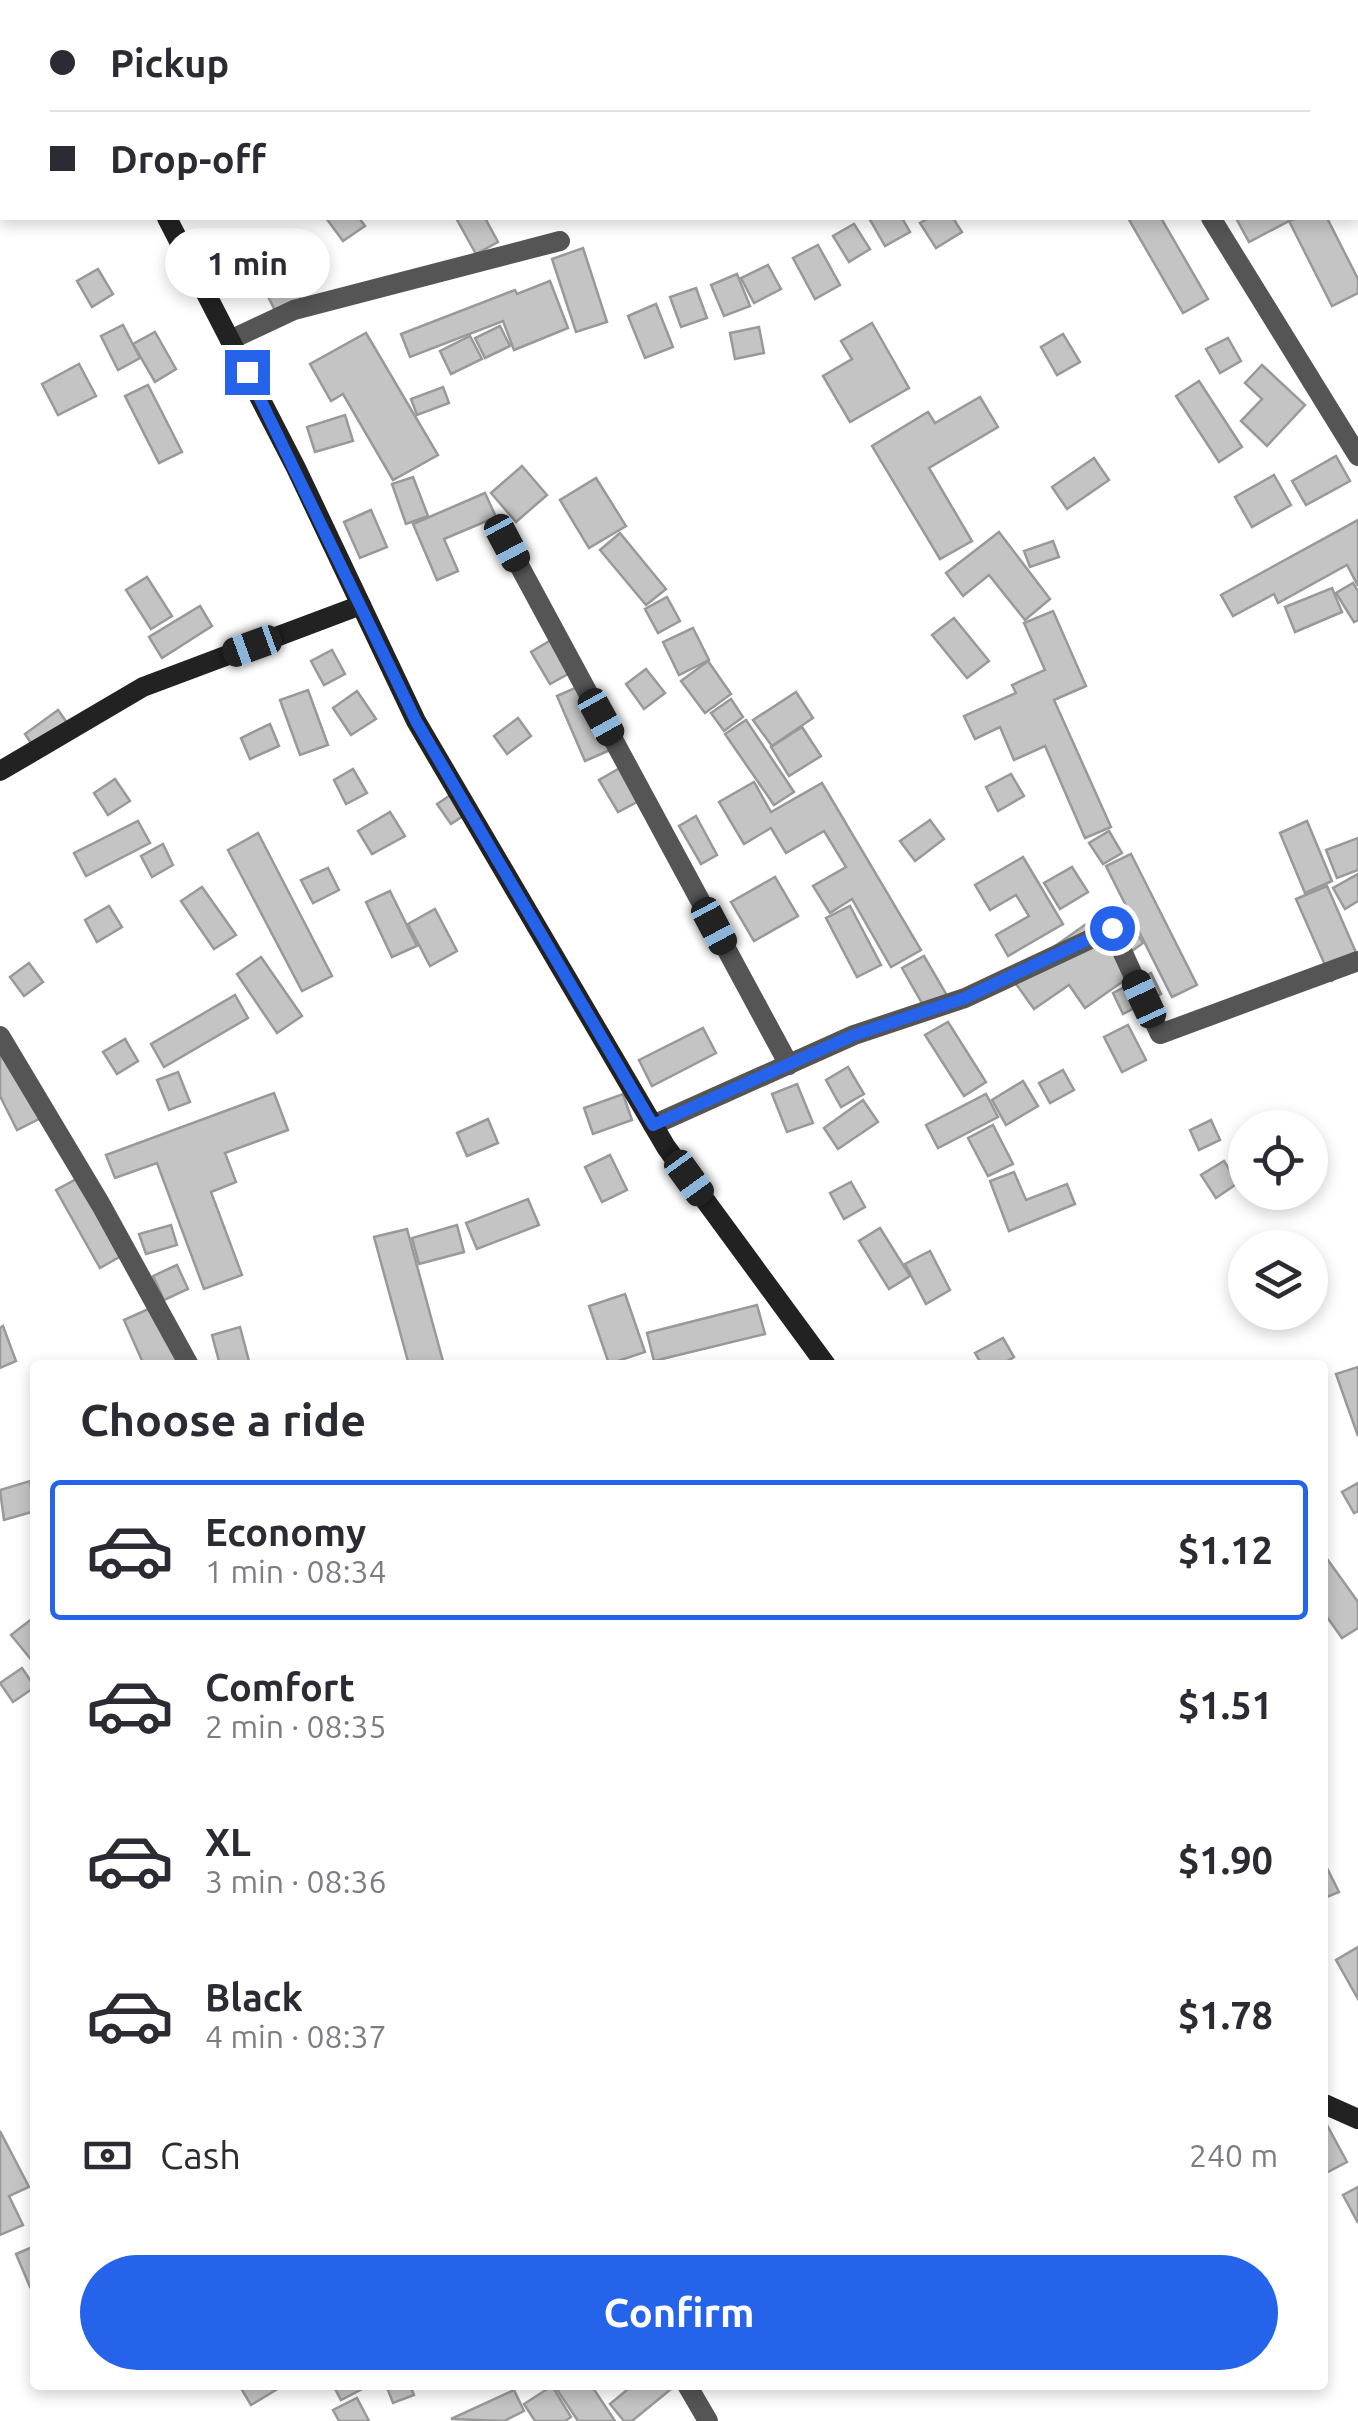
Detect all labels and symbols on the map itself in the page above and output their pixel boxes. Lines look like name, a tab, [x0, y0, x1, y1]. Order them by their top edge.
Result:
callout: 1 min	[164, 227, 330, 297]
route end	[225, 350, 270, 395]
car	[480, 509, 534, 577]
car	[219, 622, 285, 670]
car	[573, 683, 629, 751]
car	[687, 892, 741, 960]
route start	[1090, 906, 1135, 951]
car	[1118, 965, 1170, 1033]
car	[659, 1145, 719, 1211]

